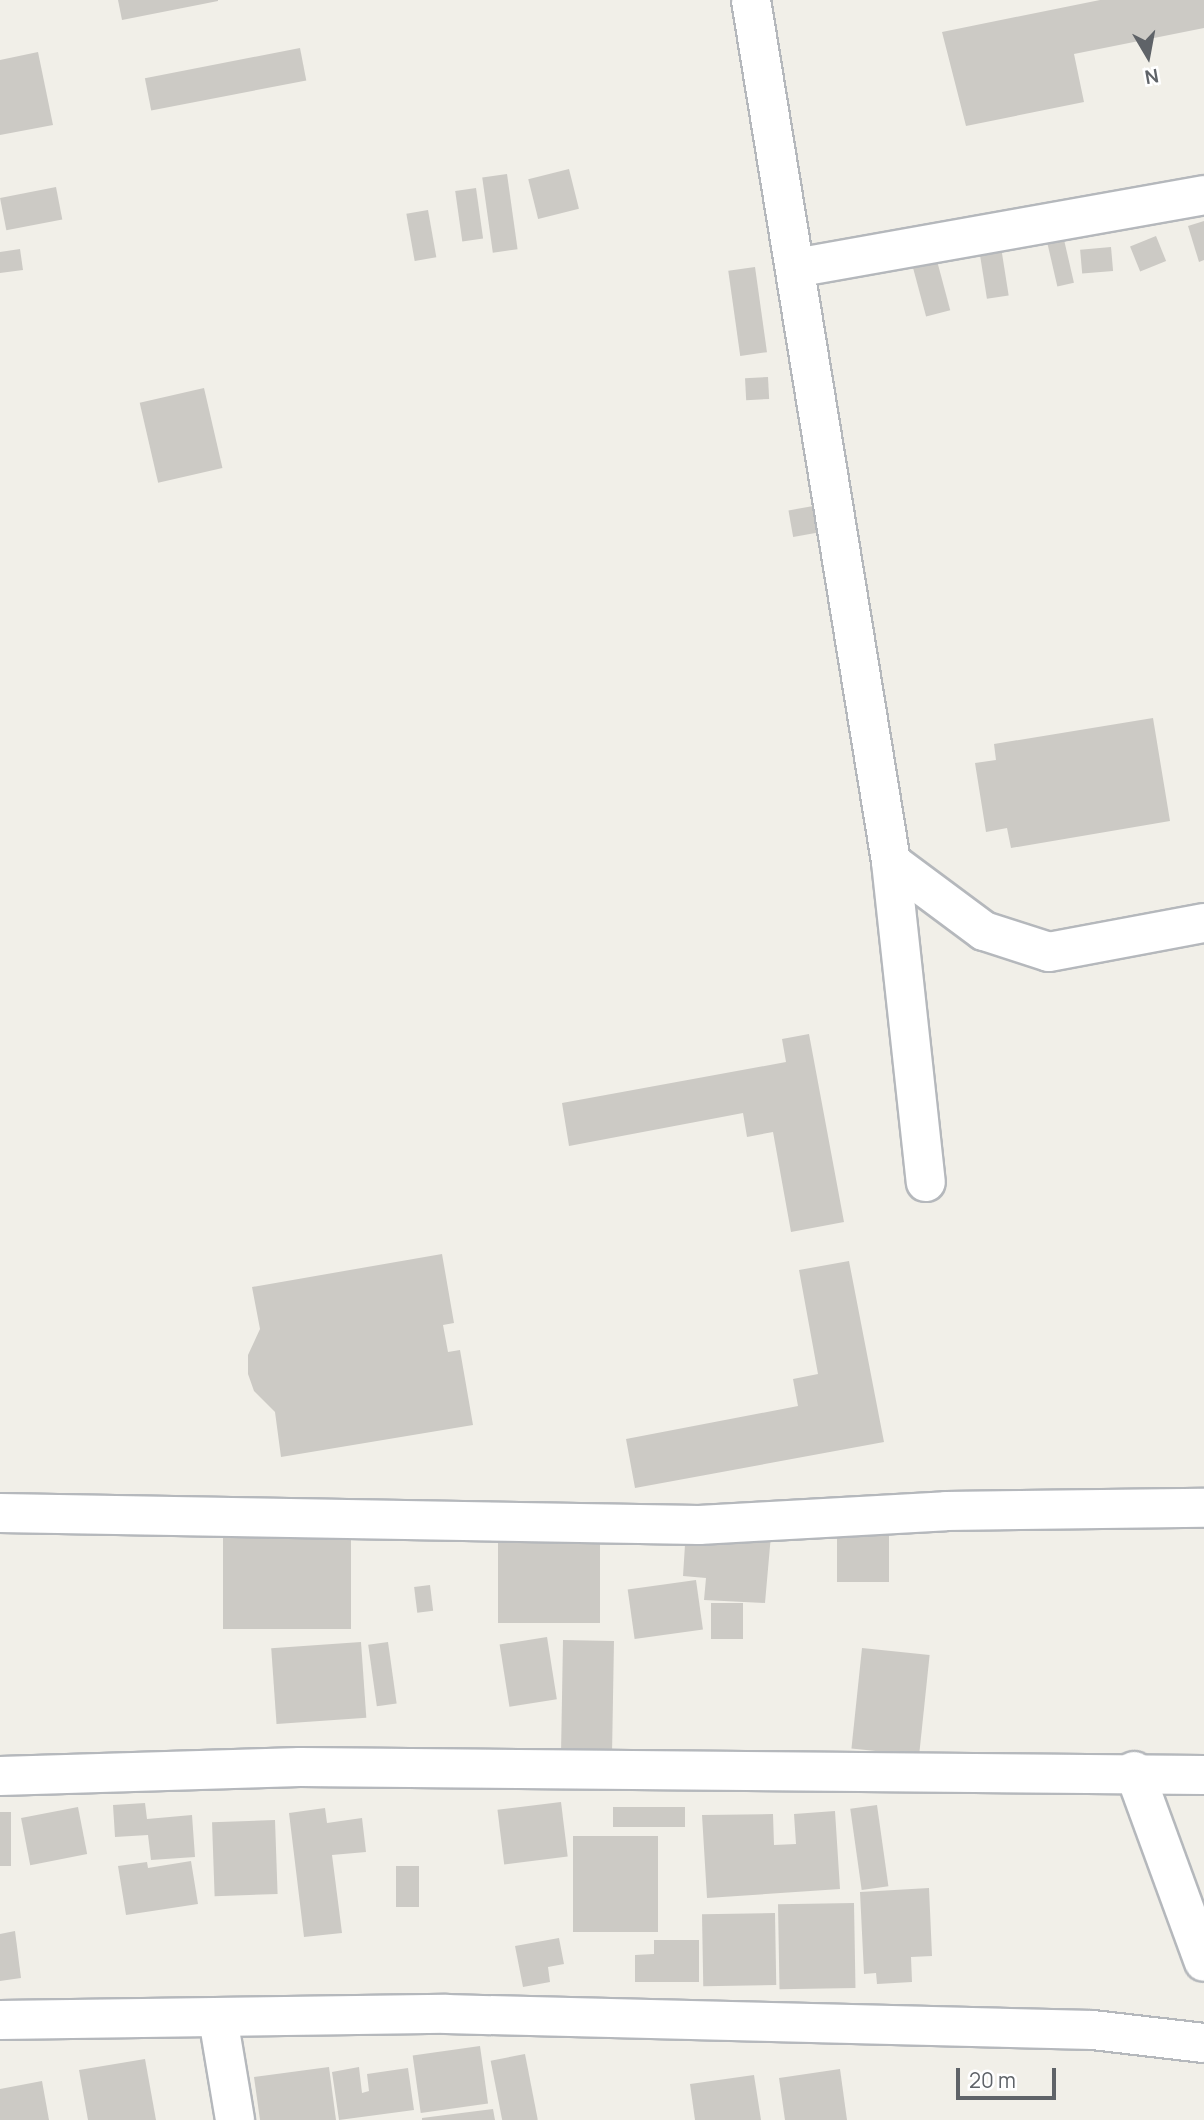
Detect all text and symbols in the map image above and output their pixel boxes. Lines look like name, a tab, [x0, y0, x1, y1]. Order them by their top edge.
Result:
north arrow	[1113, 21, 1183, 91]
text: N	[1143, 63, 1161, 91]
scale bar	[959, 2054, 1059, 2098]
text: 20 m	[969, 2066, 1016, 2094]

